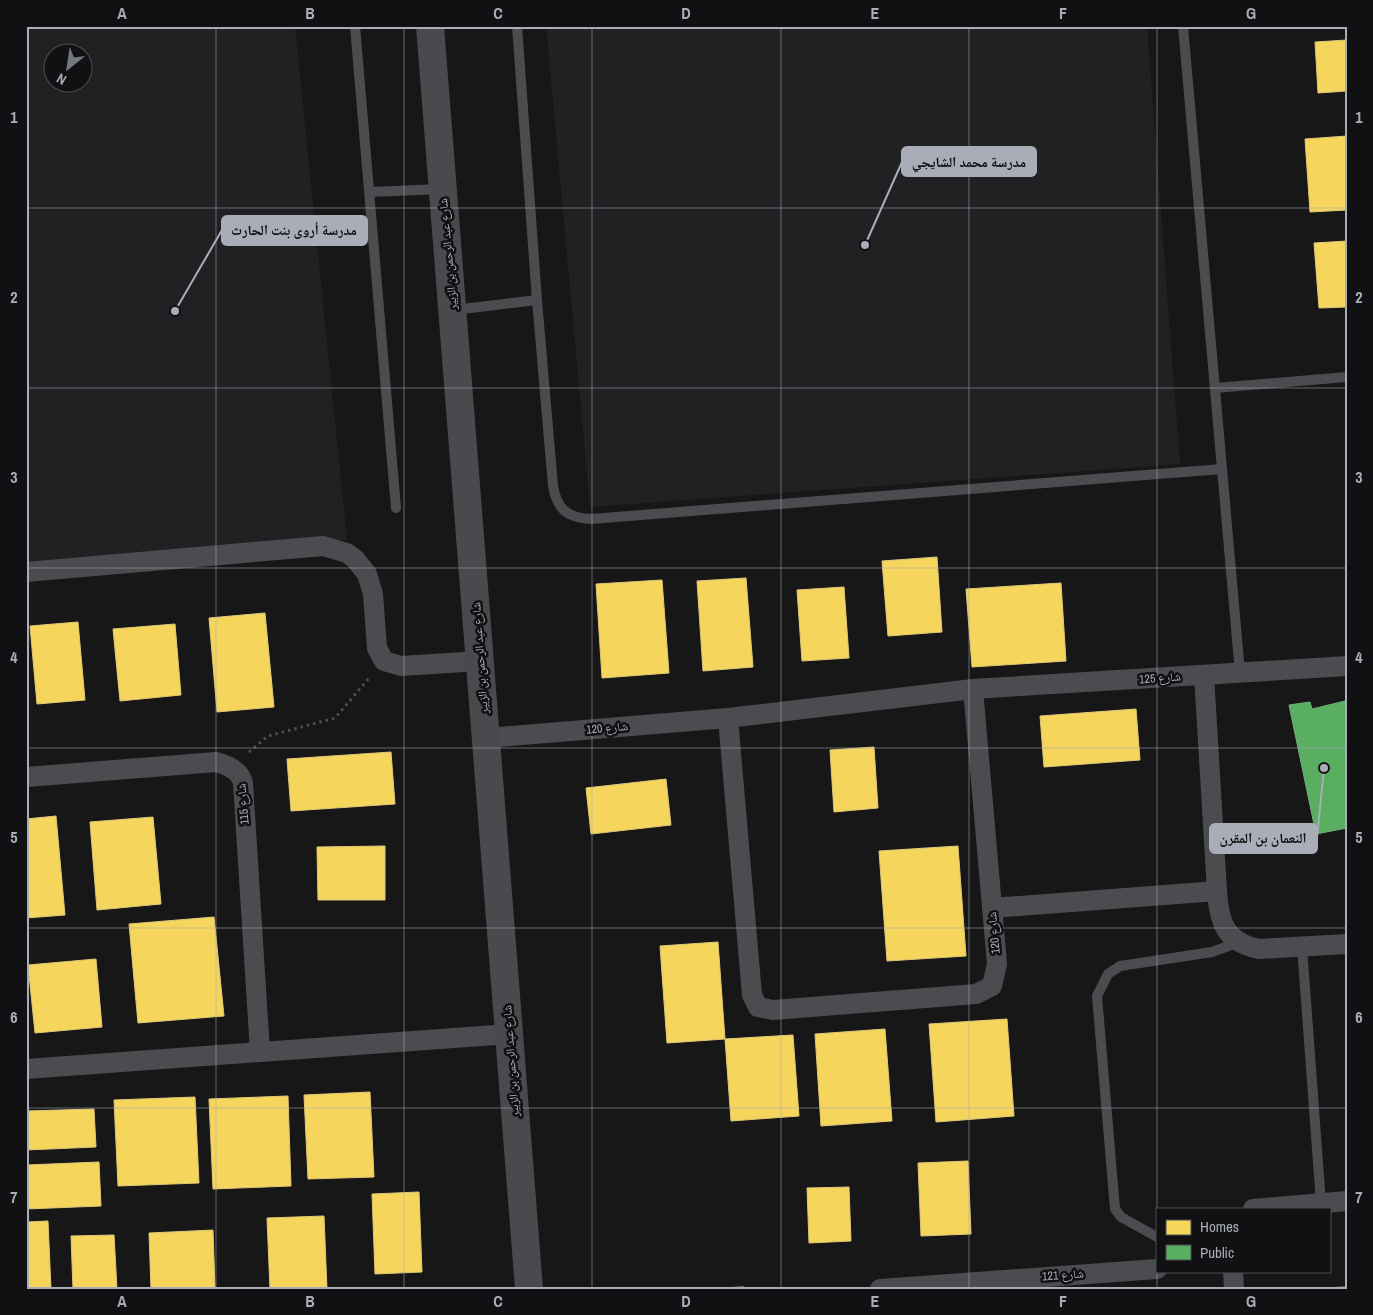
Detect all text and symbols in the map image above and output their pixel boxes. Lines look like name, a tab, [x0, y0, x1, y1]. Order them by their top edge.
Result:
text: A	[117, 2, 127, 24]
text: B	[305, 2, 315, 24]
text: C	[493, 2, 503, 24]
text: D	[681, 2, 691, 24]
text: E	[871, 2, 880, 24]
text: F	[1059, 2, 1067, 24]
text: G	[1246, 2, 1256, 24]
north arrow	[42, 42, 92, 92]
text: N	[53, 69, 70, 89]
text: 1	[10, 106, 18, 128]
text: 1	[1355, 106, 1363, 128]
callout: مدرسة محمد الشايجي	[902, 147, 1036, 176]
text: مدرسة محمد الشايجي	[912, 153, 1026, 173]
street label: شارع عبد الرحمن بن الزبير	[435, 197, 461, 311]
callout: مدرسة أروى بنت الحارث	[222, 216, 367, 245]
text: مدرسة أروى بنت الحارث	[231, 221, 357, 239]
text: 2	[10, 286, 18, 308]
text: 2	[1355, 286, 1363, 308]
text: 3	[10, 466, 18, 488]
text: 3	[1355, 466, 1363, 488]
street label: شارع عبد الرحمن بن الزبير	[468, 602, 492, 715]
text: 4	[10, 646, 18, 668]
text: 4	[1355, 646, 1363, 668]
street label: شارع 125	[1139, 669, 1182, 687]
street label: شارع 120	[585, 718, 629, 738]
street label: شارع 115	[233, 783, 253, 825]
callout: النعمان بن المقرن	[1210, 824, 1317, 853]
text: 5	[10, 826, 18, 848]
text: 5	[1355, 826, 1363, 848]
text: النعمان بن المقرن	[1220, 829, 1306, 847]
street label: شارع 120	[984, 911, 1004, 955]
street label: شارع عبد الرحمن بن الزبير	[499, 1005, 523, 1118]
text: 6	[10, 1006, 18, 1028]
text: 6	[1355, 1006, 1363, 1028]
text: 7	[10, 1186, 18, 1208]
text: 7	[1355, 1186, 1363, 1208]
legend	[1156, 1208, 1330, 1272]
text: Homes	[1200, 1216, 1239, 1237]
text: Public	[1200, 1242, 1234, 1263]
street label: شارع 121	[1042, 1266, 1085, 1284]
text: A	[117, 1290, 127, 1312]
text: B	[305, 1290, 315, 1312]
text: C	[493, 1290, 503, 1312]
text: D	[681, 1290, 691, 1312]
text: E	[871, 1290, 880, 1312]
text: F	[1059, 1290, 1067, 1312]
text: G	[1246, 1290, 1256, 1312]

